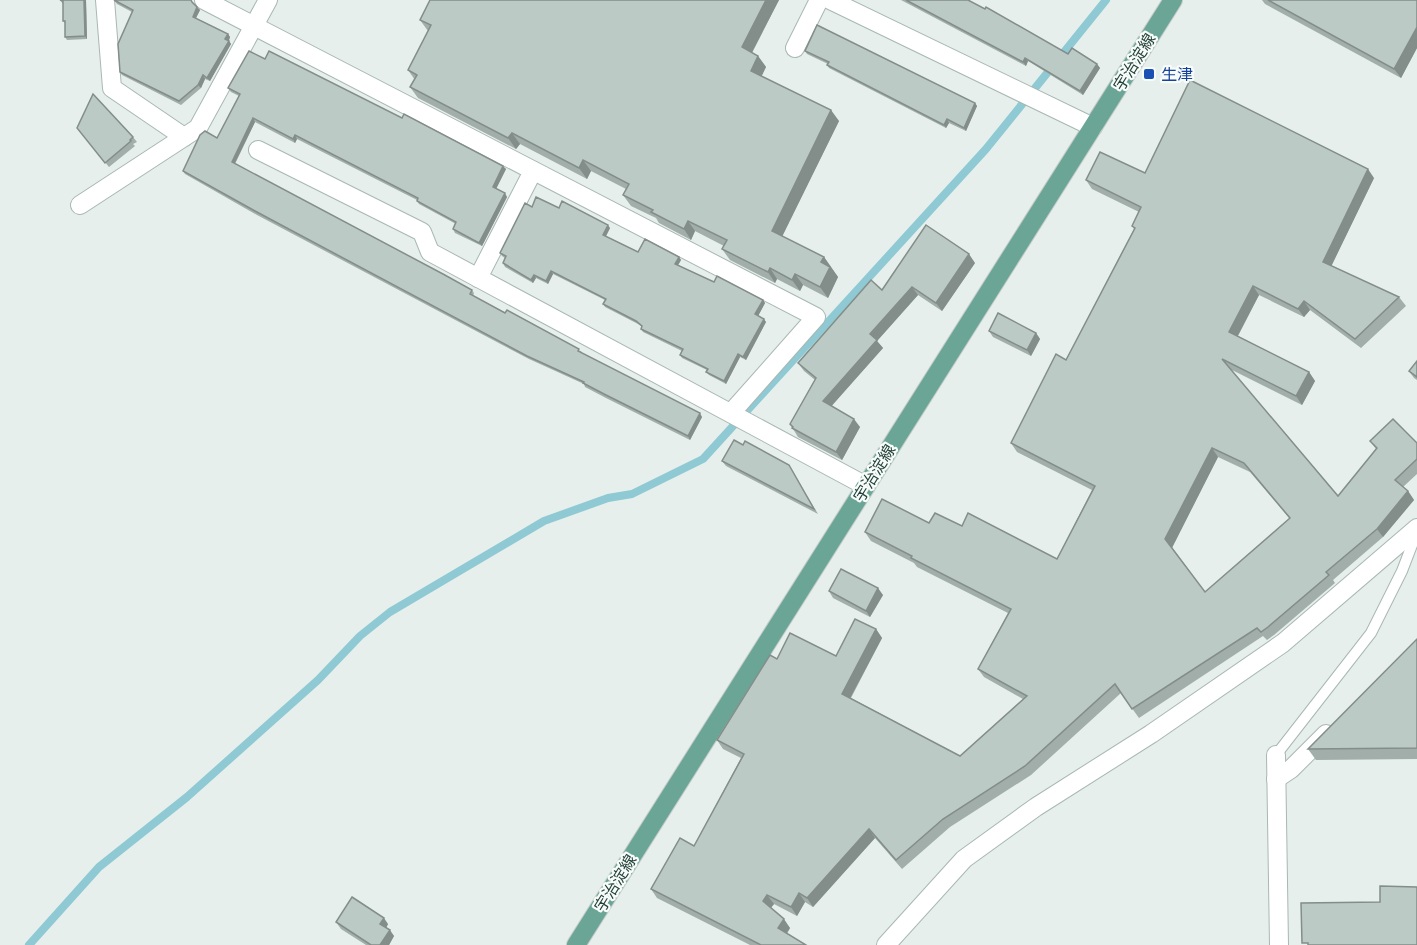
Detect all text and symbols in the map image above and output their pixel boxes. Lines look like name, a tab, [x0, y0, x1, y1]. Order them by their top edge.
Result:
street label: 宇治淀線	[1109, 30, 1159, 94]
place label: 生津	[1161, 65, 1193, 84]
marker: 生津	[1142, 67, 1156, 81]
street label: 宇治淀線	[849, 441, 899, 505]
street label: 宇治淀線	[590, 851, 640, 915]

